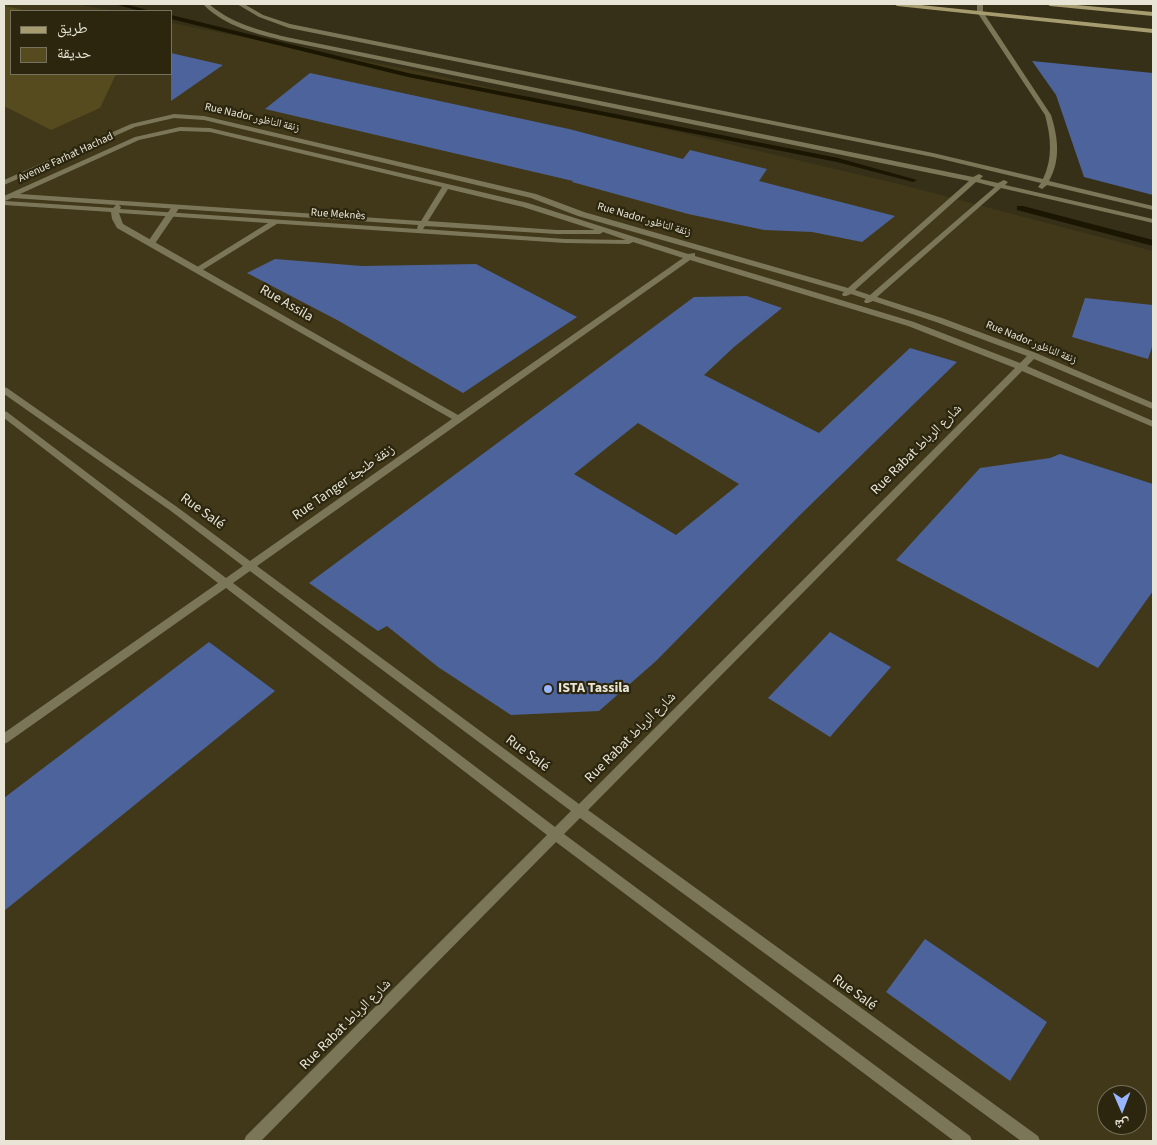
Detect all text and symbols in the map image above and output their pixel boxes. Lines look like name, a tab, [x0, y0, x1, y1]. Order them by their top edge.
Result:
legend	[10, 10, 172, 75]
text: طريق	[57, 18, 88, 39]
text: حديقة	[57, 43, 91, 64]
street label: Rue Nador زنقة الناظور	[203, 101, 301, 135]
street label: Avenue Farhat Hachad	[16, 130, 116, 186]
street label: Rue Nador زنقة الناظور	[596, 200, 692, 240]
street label: Rue Meknès	[310, 207, 366, 223]
street label: Rue Assila	[256, 282, 316, 326]
street label: Rue Nador زنقة الناظور	[984, 319, 1078, 367]
street label: Rue Rabat شارع الرباط	[868, 401, 966, 499]
street label: Rue Tanger زنقة طنجة	[290, 441, 398, 525]
street label: Rue Salé	[177, 490, 227, 534]
place label: ISTA Tassila	[558, 681, 630, 697]
marker: ISTA Tassila	[542, 683, 554, 695]
street label: Rue Rabat شارع الرباط	[582, 689, 680, 787]
street label: Rue Salé	[502, 732, 552, 776]
street label: Rue Salé	[829, 971, 879, 1015]
street label: Rue Rabat شارع الرباط	[297, 976, 395, 1074]
north arrow	[1097, 1085, 1147, 1135]
text: ش	[1115, 1114, 1130, 1134]

